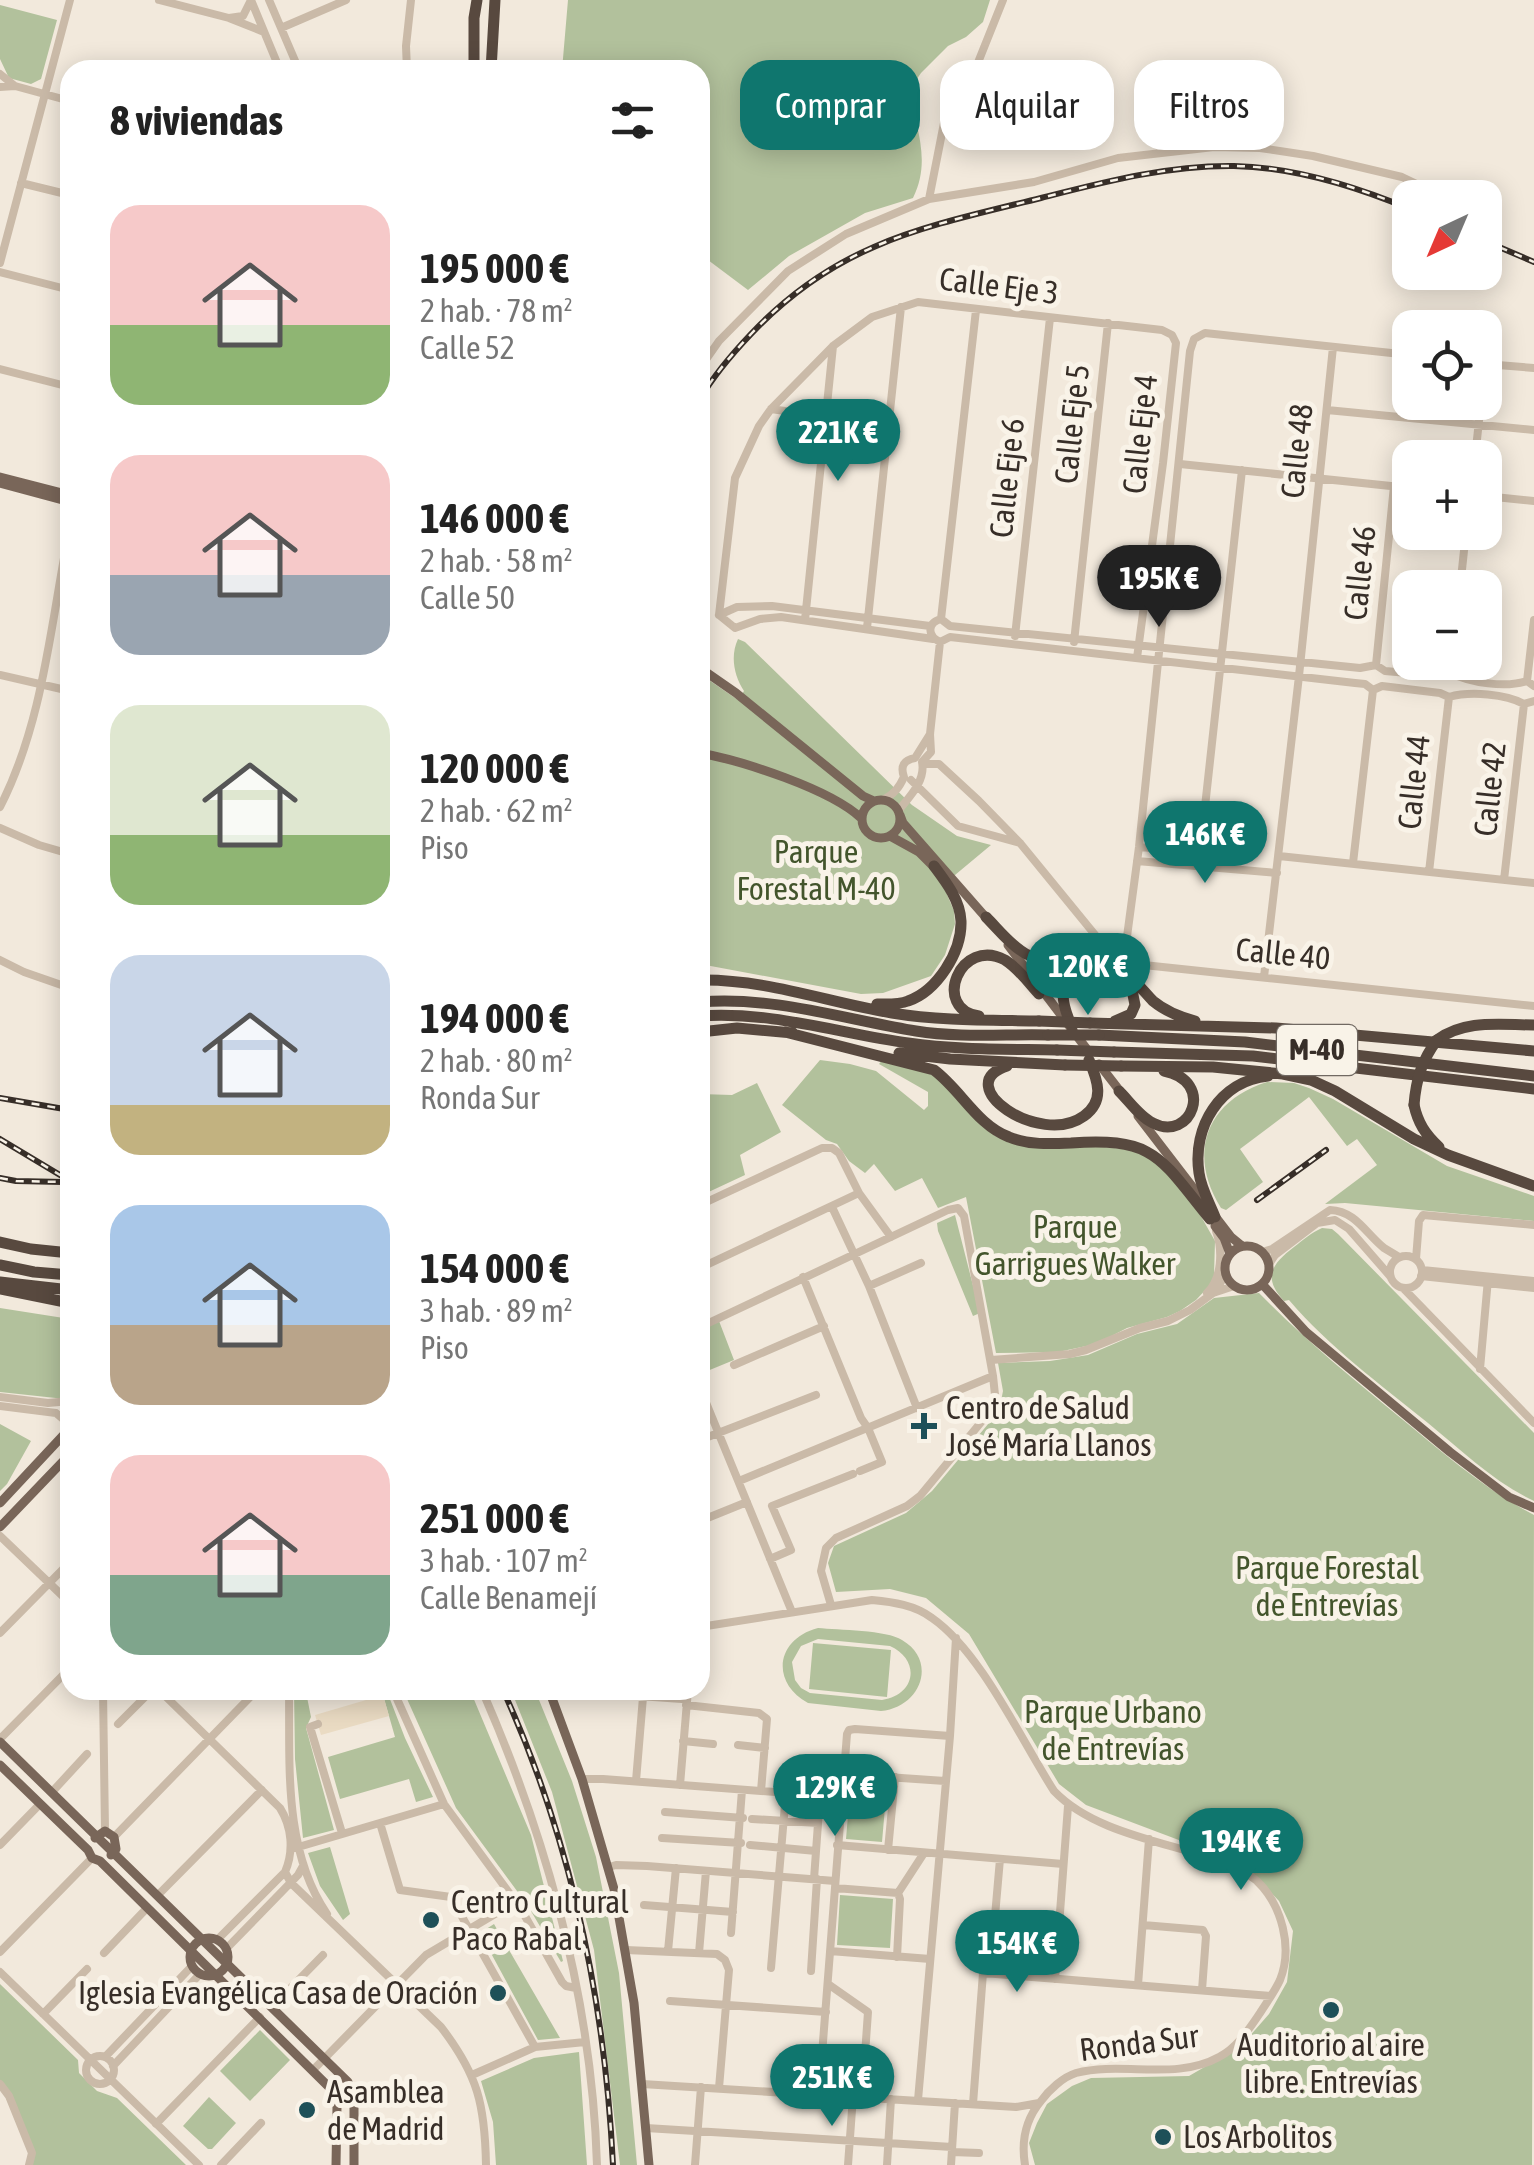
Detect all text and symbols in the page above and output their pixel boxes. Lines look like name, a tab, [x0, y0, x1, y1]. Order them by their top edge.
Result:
chip: Comprar	[740, 60, 920, 150]
chip: Alquilar	[940, 60, 1114, 150]
chip: Filtros	[1134, 60, 1284, 150]
icon: filters	[605, 93, 660, 148]
text: 8 viviendas	[110, 96, 283, 144]
north arrow	[1392, 180, 1502, 290]
map controls	[1392, 180, 1502, 680]
text: 195 000 €	[420, 244, 569, 292]
icon: home	[190, 245, 310, 365]
street label: Calle Eje 3	[937, 260, 1061, 311]
text: 2 hab. · 78 m²	[420, 292, 573, 329]
button: locate	[1392, 310, 1502, 420]
text: Calle 52	[420, 329, 515, 366]
street label: Calle Eje 5	[1047, 362, 1096, 485]
street label: Calle Eje 4	[1115, 372, 1164, 495]
pin: 221K €	[757, 399, 919, 484]
street label: Calle 48	[1273, 402, 1320, 500]
text: 221K €	[798, 413, 878, 450]
street label: Calle Eje 6	[982, 416, 1031, 539]
button: +	[1392, 440, 1502, 550]
text: 146 000 €	[420, 494, 569, 542]
icon: home	[190, 495, 310, 615]
street label: Calle 46	[1336, 524, 1383, 622]
text: 2 hab. · 58 m²	[420, 542, 573, 579]
pin: 195K €	[1078, 545, 1240, 630]
text: 195K €	[1119, 559, 1199, 596]
button: −	[1392, 570, 1502, 680]
text: Calle 50	[420, 579, 515, 616]
street label: Calle 44	[1390, 733, 1437, 831]
street label: Calle 42	[1466, 740, 1513, 838]
text: 120 000 €	[420, 744, 569, 792]
icon: home	[190, 745, 310, 865]
text: 2 hab. · 62 m²	[420, 792, 573, 829]
pin: 146K €	[1124, 801, 1286, 886]
text: 146K €	[1165, 815, 1245, 852]
text: Piso	[420, 829, 469, 866]
park label: Parque Forestal M-40	[736, 833, 896, 907]
street label: Calle 40	[1234, 930, 1332, 977]
pin: 120K €	[1007, 933, 1169, 1018]
text: 120K €	[1048, 947, 1128, 984]
text: 194 000 €	[420, 994, 569, 1042]
icon: home	[190, 995, 310, 1115]
road number: M-40	[1277, 1025, 1357, 1075]
text: 2 hab. · 80 m²	[420, 1042, 573, 1079]
text: Ronda Sur	[420, 1079, 539, 1116]
park label: Parque Garrigues Walker	[975, 1208, 1176, 1282]
text: 154 000 €	[420, 1244, 569, 1292]
icon: home	[190, 1245, 310, 1365]
text: 3 hab. · 89 m²	[420, 1292, 573, 1329]
text: Piso	[420, 1329, 469, 1366]
place label: Centro de Salud José María Llanos	[946, 1389, 1151, 1463]
marker: Centro de Salud José María Llanos	[911, 1413, 937, 1439]
text: 251 000 €	[420, 1494, 569, 1542]
icon: home	[190, 1495, 310, 1615]
text: 3 hab. · 107 m²	[420, 1542, 588, 1579]
park label: Parque Forestal de Entrevías	[1235, 1549, 1420, 1623]
text: Calle Benamejí	[420, 1579, 597, 1616]
park label: Parque Urbano de Entrevías	[1024, 1693, 1202, 1767]
pin: 129K €	[754, 1754, 916, 1839]
text: 129K €	[795, 1768, 875, 1805]
pin: 194K €	[1160, 1808, 1322, 1893]
text: 194K €	[1201, 1822, 1281, 1859]
place label: Centro Cultural Paco Rabal	[451, 1883, 629, 1957]
marker: Centro Cultural Paco Rabal	[420, 1909, 442, 1931]
pin: 154K €	[936, 1910, 1098, 1995]
text: 154K €	[977, 1924, 1057, 1961]
place label: Iglesia Evangélica Casa de Oración	[78, 1974, 478, 2011]
marker: Iglesia Evangélica Casa de Oración	[487, 1982, 509, 2004]
marker: Auditorio al aire libre. Entrevías	[1320, 1999, 1342, 2021]
street label: Ronda Sur	[1077, 2017, 1201, 2068]
place label: Auditorio al aire libre. Entrevías	[1237, 2026, 1425, 2100]
pin: 251K €	[751, 2044, 913, 2129]
text: 251K €	[792, 2058, 872, 2095]
place label: Asamblea de Madrid	[327, 2073, 445, 2147]
marker: Asamblea de Madrid	[296, 2099, 318, 2121]
place label: Los Arbolitos	[1183, 2118, 1333, 2155]
marker: Los Arbolitos	[1152, 2126, 1174, 2148]

